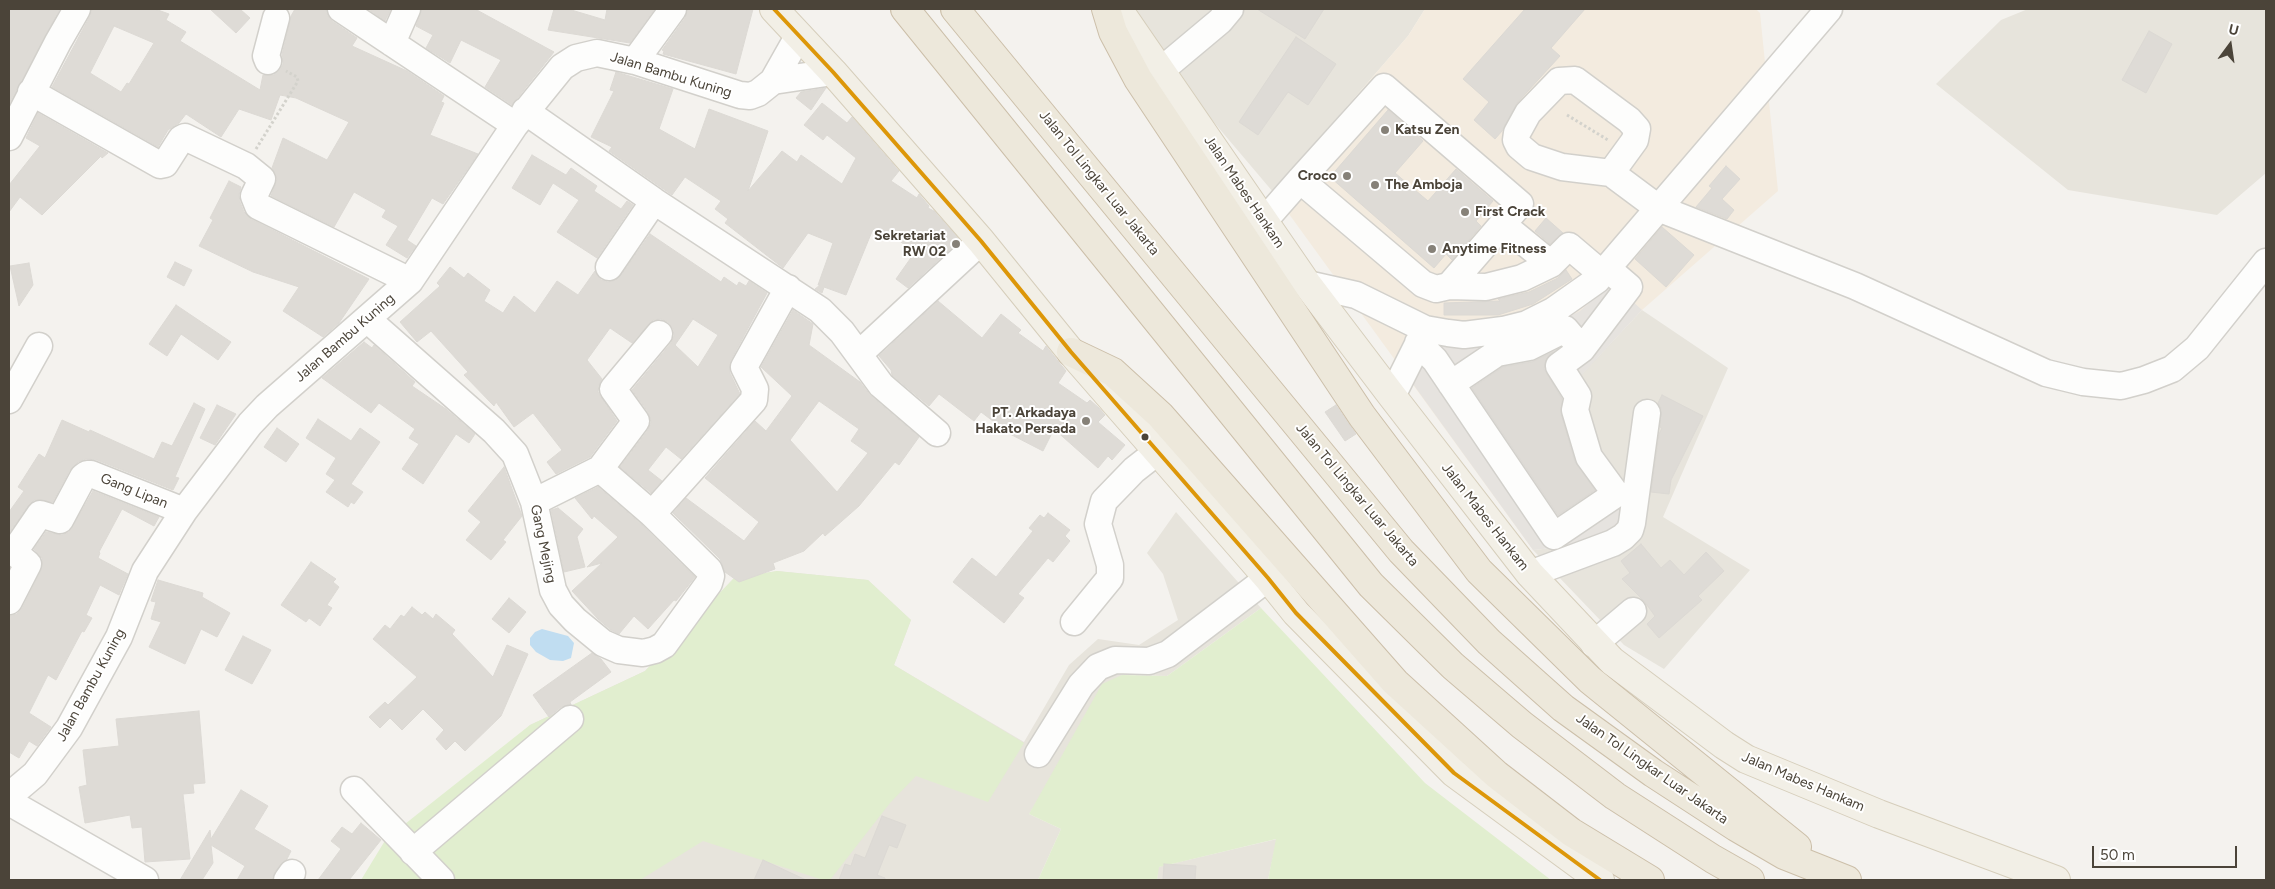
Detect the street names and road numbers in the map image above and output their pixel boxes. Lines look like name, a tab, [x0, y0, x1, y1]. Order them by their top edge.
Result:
street label: Jalan Bambu Kuning	[608, 48, 734, 102]
street label: Jalan Tol Lingkar Luar Jakarta	[1035, 107, 1163, 259]
street label: Jalan Mabes Hankam	[1200, 133, 1288, 251]
street label: Jalan Bambu Kuning	[292, 290, 398, 386]
street label: Jalan Tol Lingkar Luar Jakarta	[1292, 420, 1422, 570]
street label: Jalan Mabes Hankam	[1438, 460, 1532, 574]
street label: Gang Lipan	[98, 470, 170, 512]
street label: Gang Mejing	[526, 503, 560, 585]
street label: Jalan Bambu Kuning	[53, 626, 129, 744]
street label: Jalan Tol Lingkar Luar Jakarta	[1573, 710, 1731, 828]
street label: Jalan Mabes Hankam	[1739, 749, 1867, 815]

